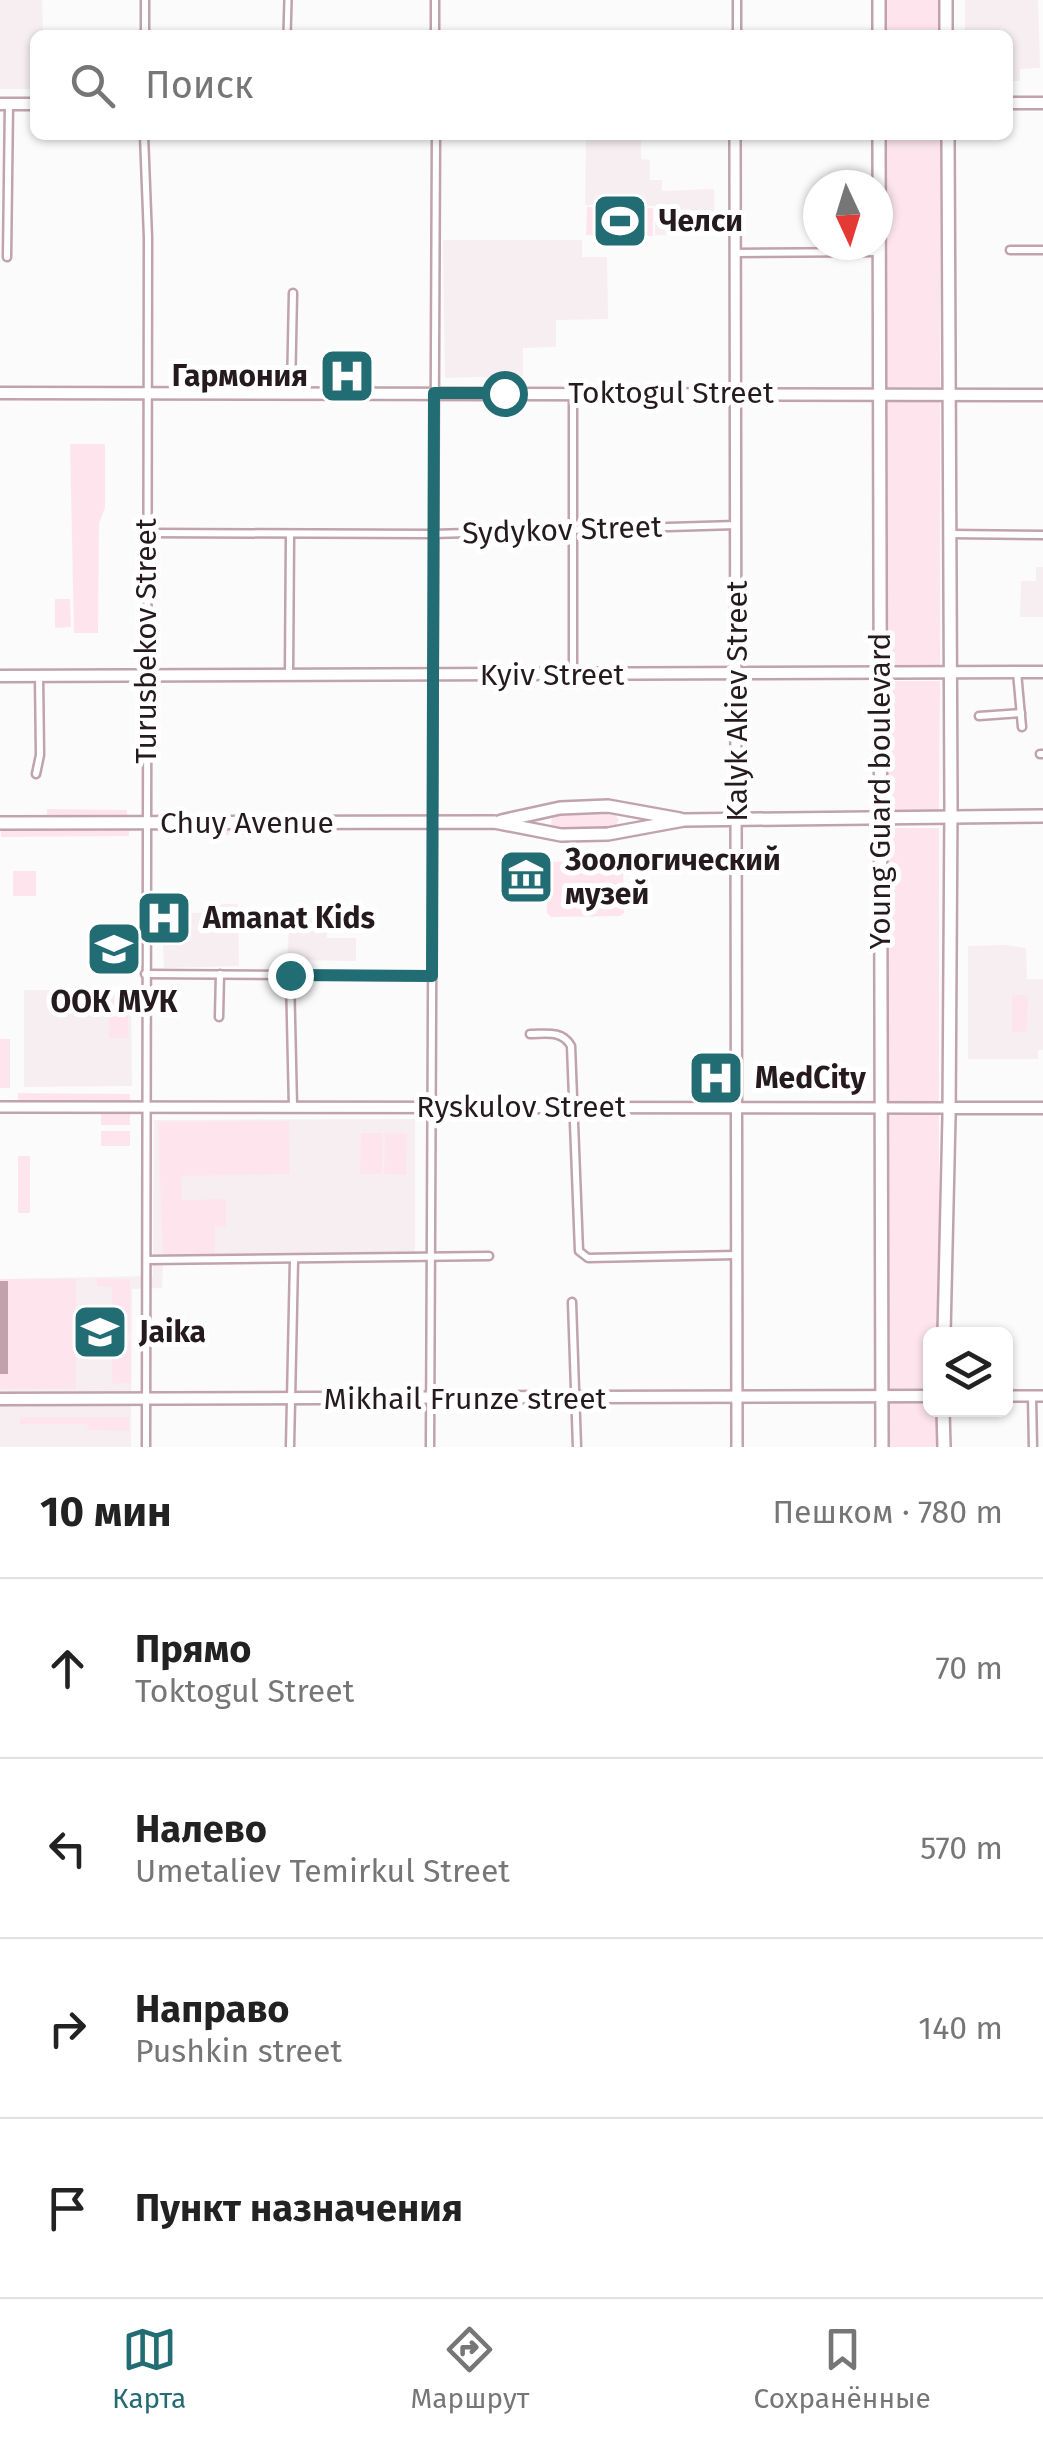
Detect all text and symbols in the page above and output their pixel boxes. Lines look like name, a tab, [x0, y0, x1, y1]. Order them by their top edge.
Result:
search box	[30, 30, 1013, 140]
icon: search	[65, 58, 120, 113]
text: Поиск	[145, 62, 254, 108]
north arrow	[803, 170, 893, 260]
sports icon: Челси	[590, 191, 650, 251]
place label: Челси	[659, 203, 743, 239]
hospital icon: Гармония	[317, 346, 377, 406]
place label: Гармония	[172, 358, 308, 394]
route start	[482, 371, 528, 417]
street label: Toktogul Street	[568, 375, 774, 411]
street label: Sydykov Street	[461, 509, 663, 551]
street label: Turusbekov Street	[128, 518, 164, 764]
street label: Kalyk Akiev Street	[719, 580, 755, 822]
street label: Young Guard boulevard	[862, 632, 898, 950]
street label: Kyiv Street	[480, 657, 625, 693]
street label: Chuy Avenue	[160, 805, 334, 841]
place label: Зоологический музей	[564, 842, 781, 912]
museum icon: Зоологический музей	[496, 847, 556, 907]
hospital icon: Amanat Kids	[134, 888, 194, 948]
place label: Amanat Kids	[202, 900, 375, 936]
school or university icon: ООК МУК	[84, 919, 144, 979]
route end	[268, 953, 314, 999]
place label: ООК МУК	[51, 984, 178, 1020]
hospital icon: MedCity	[686, 1048, 746, 1108]
place label: MedCity	[755, 1060, 866, 1096]
street label: Ryskulov Street	[416, 1089, 626, 1125]
school or university icon: Jaika	[70, 1302, 130, 1362]
place label: Jaika	[138, 1314, 206, 1350]
map controls	[923, 1327, 1013, 1417]
button: layers	[923, 1327, 1013, 1417]
street label: Mikhail Frunze street	[324, 1381, 607, 1417]
text: 10 мин	[40, 1487, 172, 1537]
text: Пешком · 780 m	[772, 1493, 1003, 1531]
text: Прямо	[135, 1626, 251, 1672]
icon: ahead	[40, 1641, 95, 1696]
text: 70 m	[935, 1649, 1003, 1687]
text: Toktogul Street	[135, 1672, 354, 1710]
text: Налево	[135, 1806, 267, 1852]
icon: left	[40, 1821, 95, 1876]
text: 570 m	[920, 1829, 1003, 1867]
text: Umetaliev Temirkul Street	[135, 1852, 510, 1890]
text: Направо	[135, 1986, 289, 2032]
icon: right	[40, 2001, 95, 2056]
text: 140 m	[918, 2009, 1003, 2047]
text: Pushkin street	[135, 2032, 342, 2070]
icon: arrive	[40, 2181, 95, 2236]
text: Пункт назначения	[135, 2185, 463, 2231]
tab: Карта	[112, 2322, 186, 2415]
tab: Маршрут	[411, 2322, 529, 2415]
tab: Сохранённые	[754, 2322, 931, 2415]

